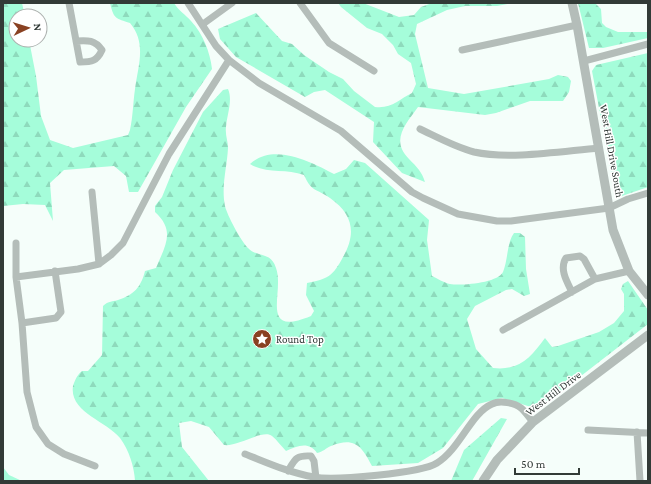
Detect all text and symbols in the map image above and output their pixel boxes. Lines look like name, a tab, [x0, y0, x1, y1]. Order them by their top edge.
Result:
north arrow	[8, 8, 48, 48]
text: N	[32, 23, 44, 32]
street label: West Hill Drive South	[598, 103, 626, 199]
place icon: Round Top	[251, 328, 273, 350]
place label: Round Top	[276, 333, 324, 346]
street label: West Hill Drive	[523, 368, 583, 418]
scale bar	[515, 450, 579, 476]
text: 50 m	[521, 457, 546, 471]

